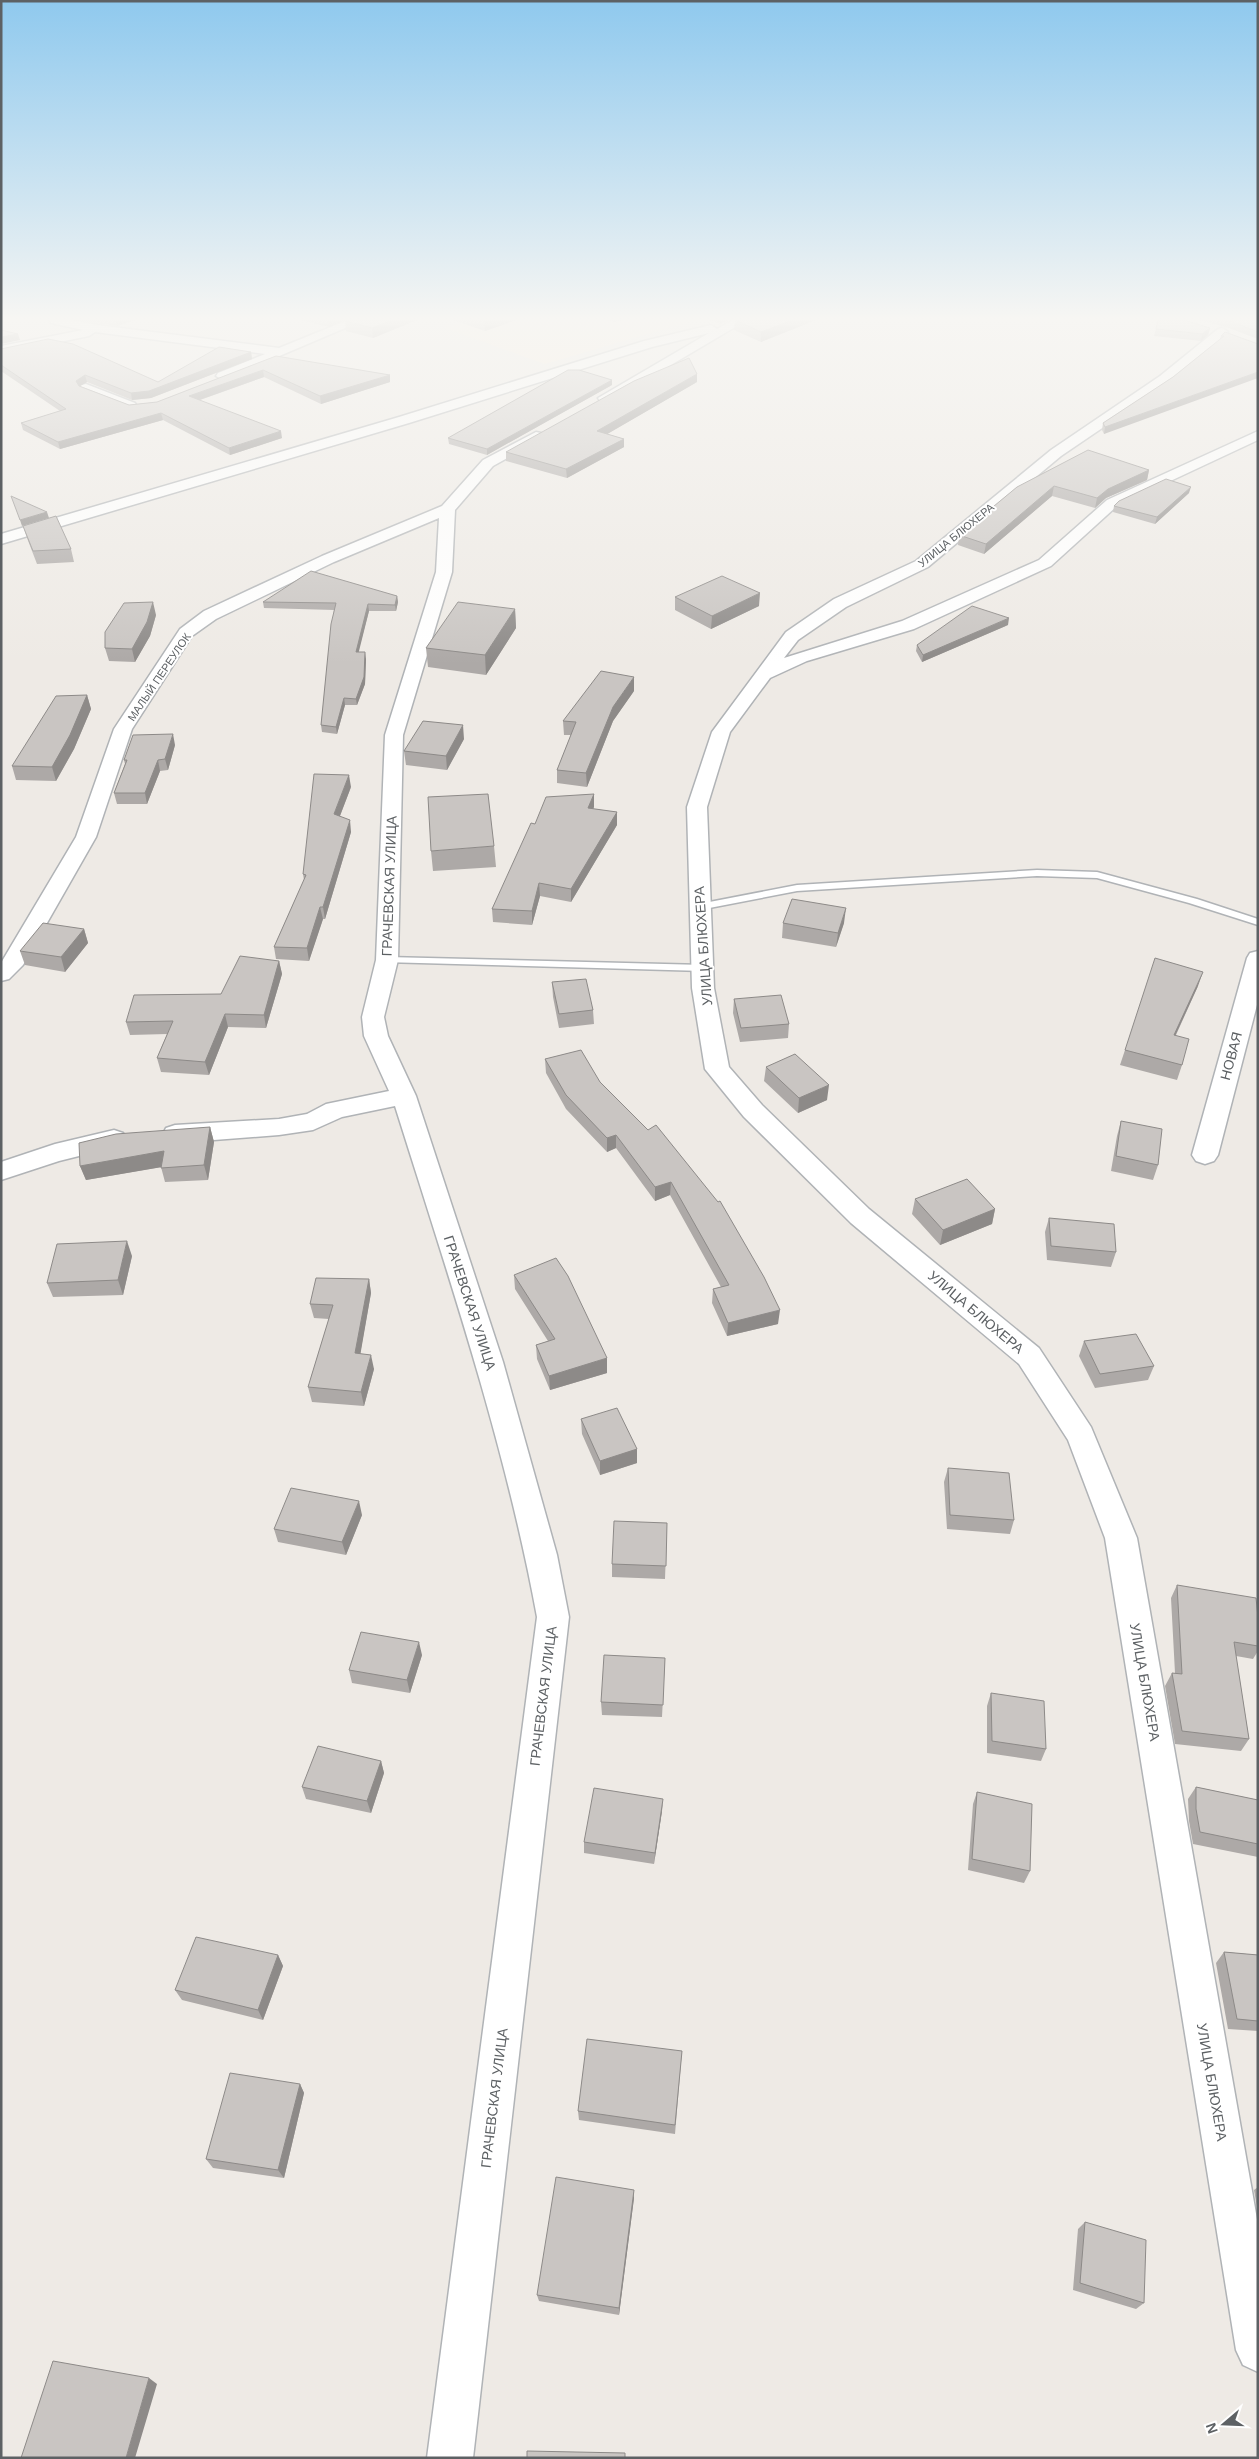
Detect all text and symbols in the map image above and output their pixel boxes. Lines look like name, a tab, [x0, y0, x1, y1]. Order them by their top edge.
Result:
street label: УЛИЦА БЛЮХЕРА	[916, 500, 997, 569]
street label: МАЛЫЙ ПЕРЕУЛОК	[125, 630, 193, 723]
street label: ГРАЧЕВСКАЯ УЛИЦА	[379, 815, 399, 957]
street label: УЛИЦА БЛЮХЕРА	[691, 885, 715, 1006]
street label: НОВАЯ	[1217, 1030, 1245, 1082]
street label: ГРАЧЕВСКАЯ УЛИЦА	[441, 1234, 500, 1373]
street label: УЛИЦА БЛЮХЕРА	[925, 1267, 1027, 1357]
street label: УЛИЦА БЛЮХЕРА	[1127, 1622, 1163, 1743]
street label: ГРАЧЕВСКАЯ УЛИЦА	[526, 1625, 560, 1767]
street label: УЛИЦА БЛЮХЕРА	[1194, 2022, 1230, 2143]
street label: ГРАЧЕВСКАЯ УЛИЦА	[477, 2027, 511, 2169]
north arrow	[1199, 2399, 1249, 2449]
text: N	[1202, 2421, 1221, 2436]

